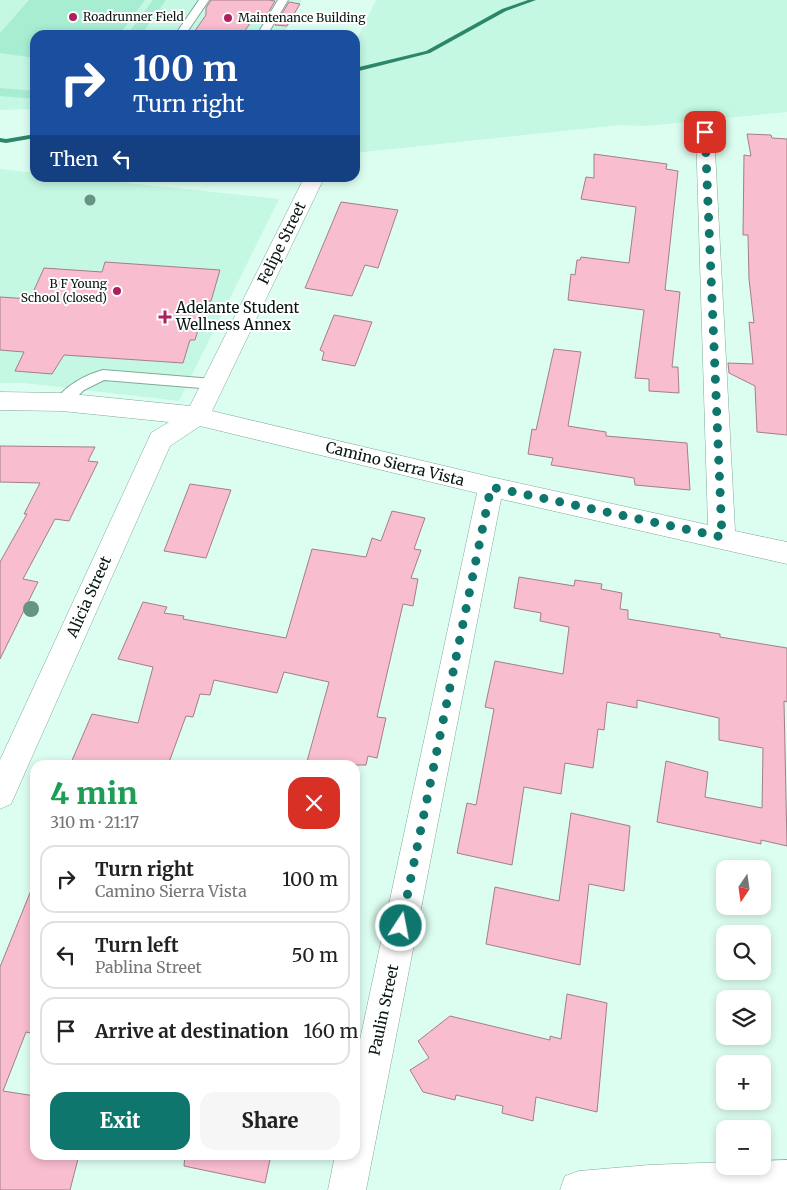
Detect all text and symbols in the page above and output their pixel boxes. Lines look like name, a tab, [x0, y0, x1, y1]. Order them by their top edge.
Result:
place label: Roadrunner Field	[83, 9, 184, 24]
place label: Maintenance Building	[238, 10, 366, 25]
marker: Roadrunner Field	[67, 11, 79, 23]
marker: Maintenance Building	[222, 12, 234, 24]
text: 100 m	[133, 47, 238, 91]
icon: right	[50, 50, 115, 115]
text: Turn right	[133, 90, 244, 118]
pin	[684, 111, 726, 153]
icon: arrive	[691, 118, 719, 146]
icon: left	[108, 145, 136, 173]
text: Then	[50, 147, 98, 171]
street label: Felipe Street	[253, 198, 310, 287]
place label: B F Young School (closed)	[21, 276, 108, 305]
marker: B F Young School (closed)	[111, 285, 123, 297]
place label: Adelante Student Wellness Annex	[175, 298, 299, 334]
marker: Adelante Student Wellness Annex	[158, 310, 172, 324]
street label: Camino Sierra Vista	[324, 437, 466, 490]
street label: Alicia Street	[62, 553, 115, 641]
text: 4 min	[50, 774, 137, 812]
button: close	[288, 777, 340, 829]
text: 310 m · 21:17	[50, 812, 139, 832]
text: Turn right	[95, 857, 194, 881]
north arrow	[716, 860, 771, 915]
map controls	[716, 860, 771, 1175]
icon: right	[52, 865, 80, 893]
text: 100 m	[282, 867, 338, 891]
text: Camino Sierra Vista	[95, 881, 247, 901]
position arrow	[374, 899, 426, 951]
button: search	[716, 925, 771, 980]
text: Turn left	[95, 933, 179, 957]
icon: left	[52, 941, 80, 969]
text: 50 m	[292, 943, 338, 967]
text: Pablina Street	[95, 957, 202, 977]
street label: Paulin Street	[365, 963, 402, 1057]
button: layers	[716, 990, 771, 1045]
icon: arrive	[52, 1017, 80, 1045]
text: Arrive at destination	[95, 1019, 289, 1043]
text: 160 m	[304, 1019, 358, 1043]
button: +	[716, 1055, 771, 1110]
button: Exit	[50, 1092, 190, 1150]
button: Share	[200, 1092, 340, 1150]
button: −	[716, 1120, 771, 1175]

